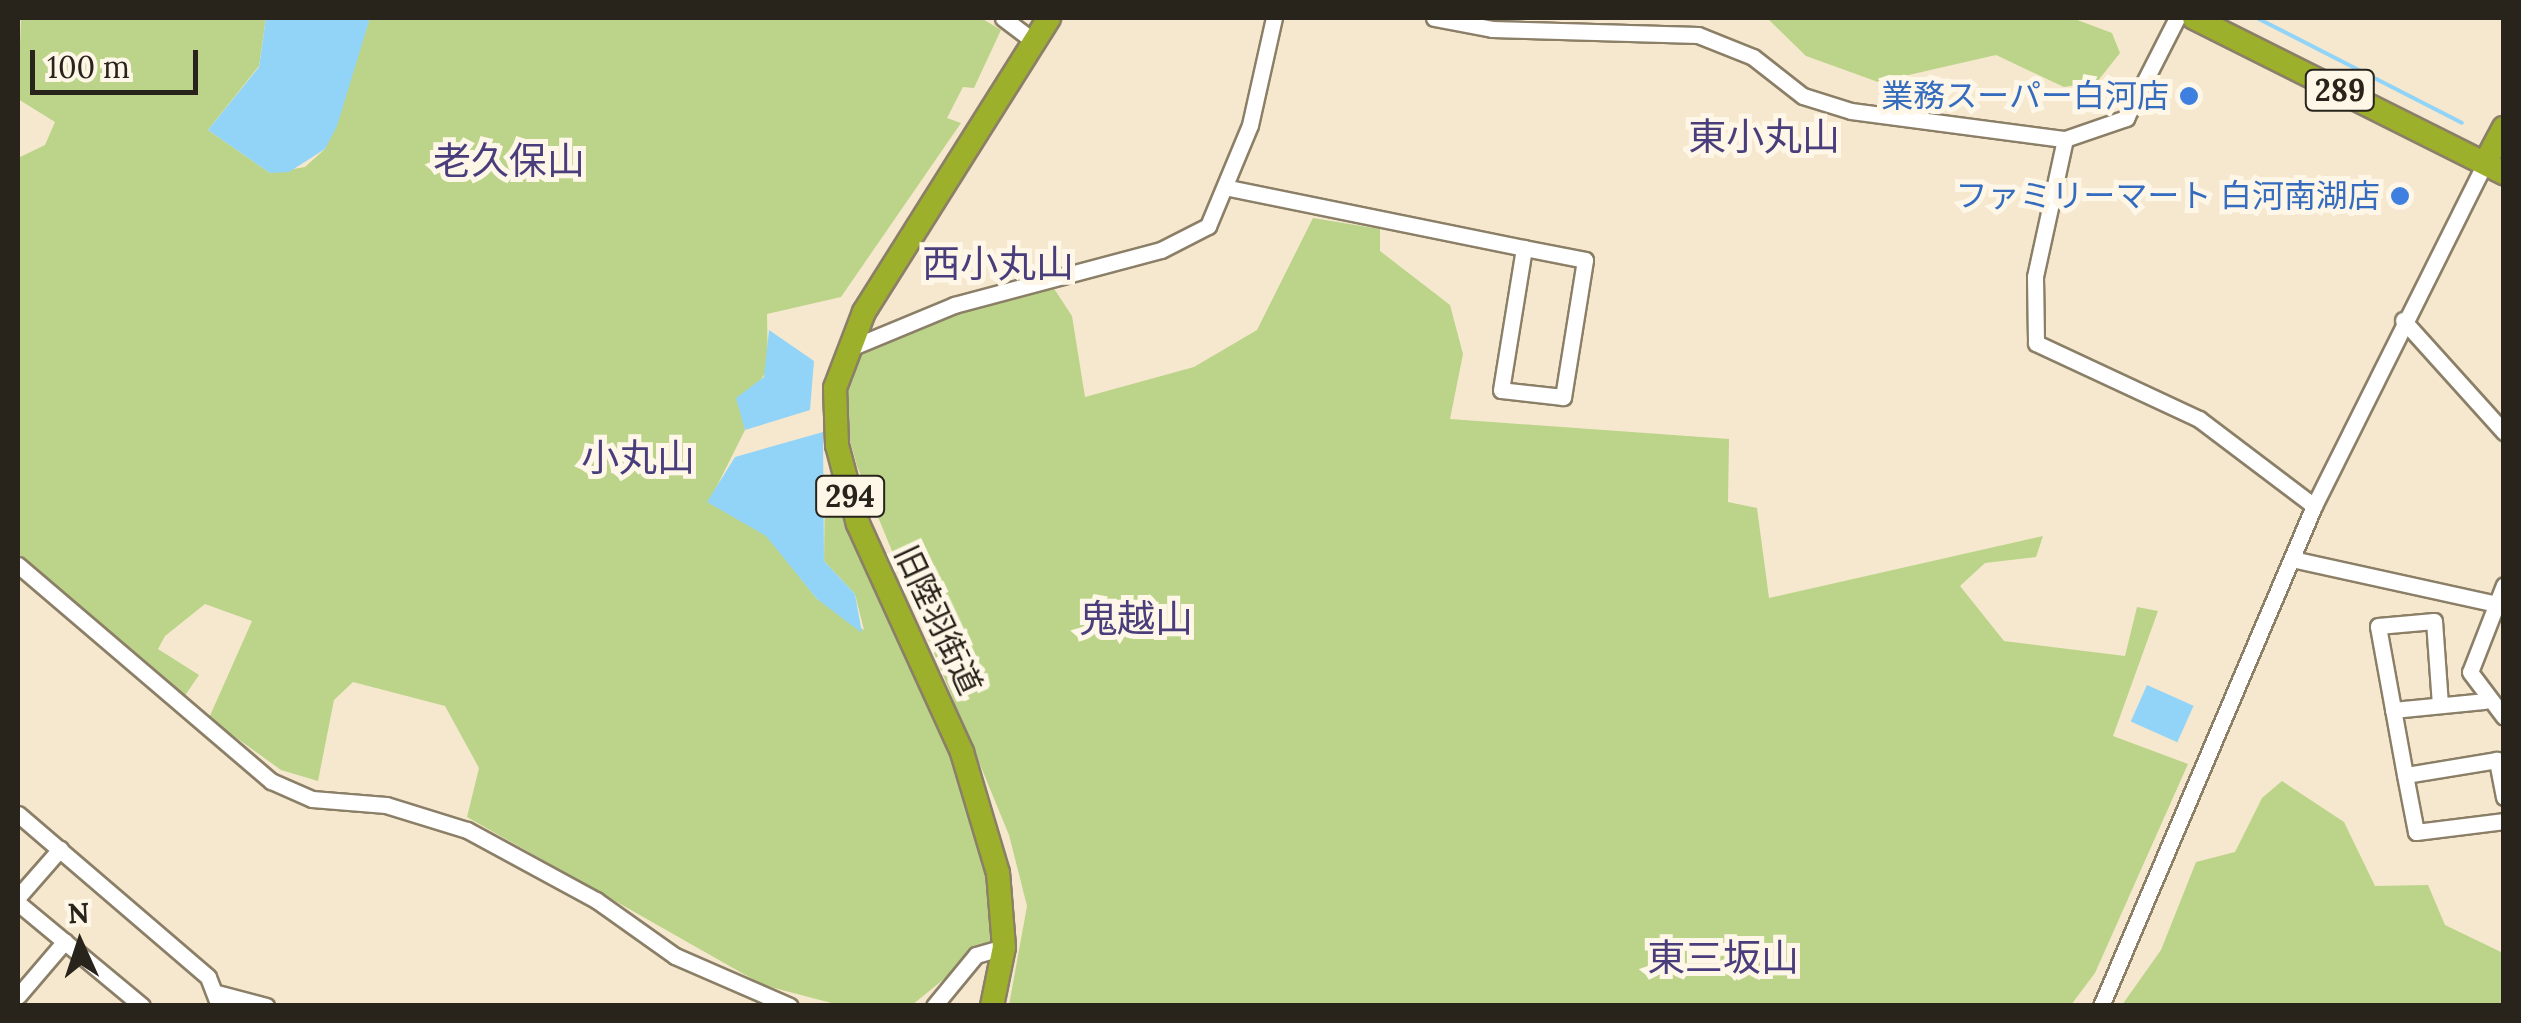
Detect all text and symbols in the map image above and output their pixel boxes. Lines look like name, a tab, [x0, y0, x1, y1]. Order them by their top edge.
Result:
scale bar	[35, 30, 202, 92]
text: 100 m	[47, 48, 130, 86]
road number: 289	[2302, 65, 2378, 115]
place label: 業務スーパー白河店	[1881, 77, 2169, 115]
marker: 業務スーパー白河店	[2178, 85, 2200, 107]
district label: 東小丸山	[1688, 114, 1840, 160]
district label: 老久保山	[433, 138, 585, 184]
place label: ファミリーマート 白河南湖店	[1956, 177, 2380, 215]
marker: ファミリーマート 白河南湖店	[2389, 185, 2411, 207]
district label: 西小丸山	[922, 241, 1074, 287]
district label: 小丸山	[581, 435, 695, 481]
road number: 294	[815, 471, 885, 521]
street label: 旧陸羽街道	[887, 539, 989, 701]
district label: 鬼越山	[1079, 596, 1193, 642]
north arrow	[30, 893, 130, 993]
text: N	[67, 894, 90, 932]
district label: 東三坂山	[1647, 935, 1799, 981]

